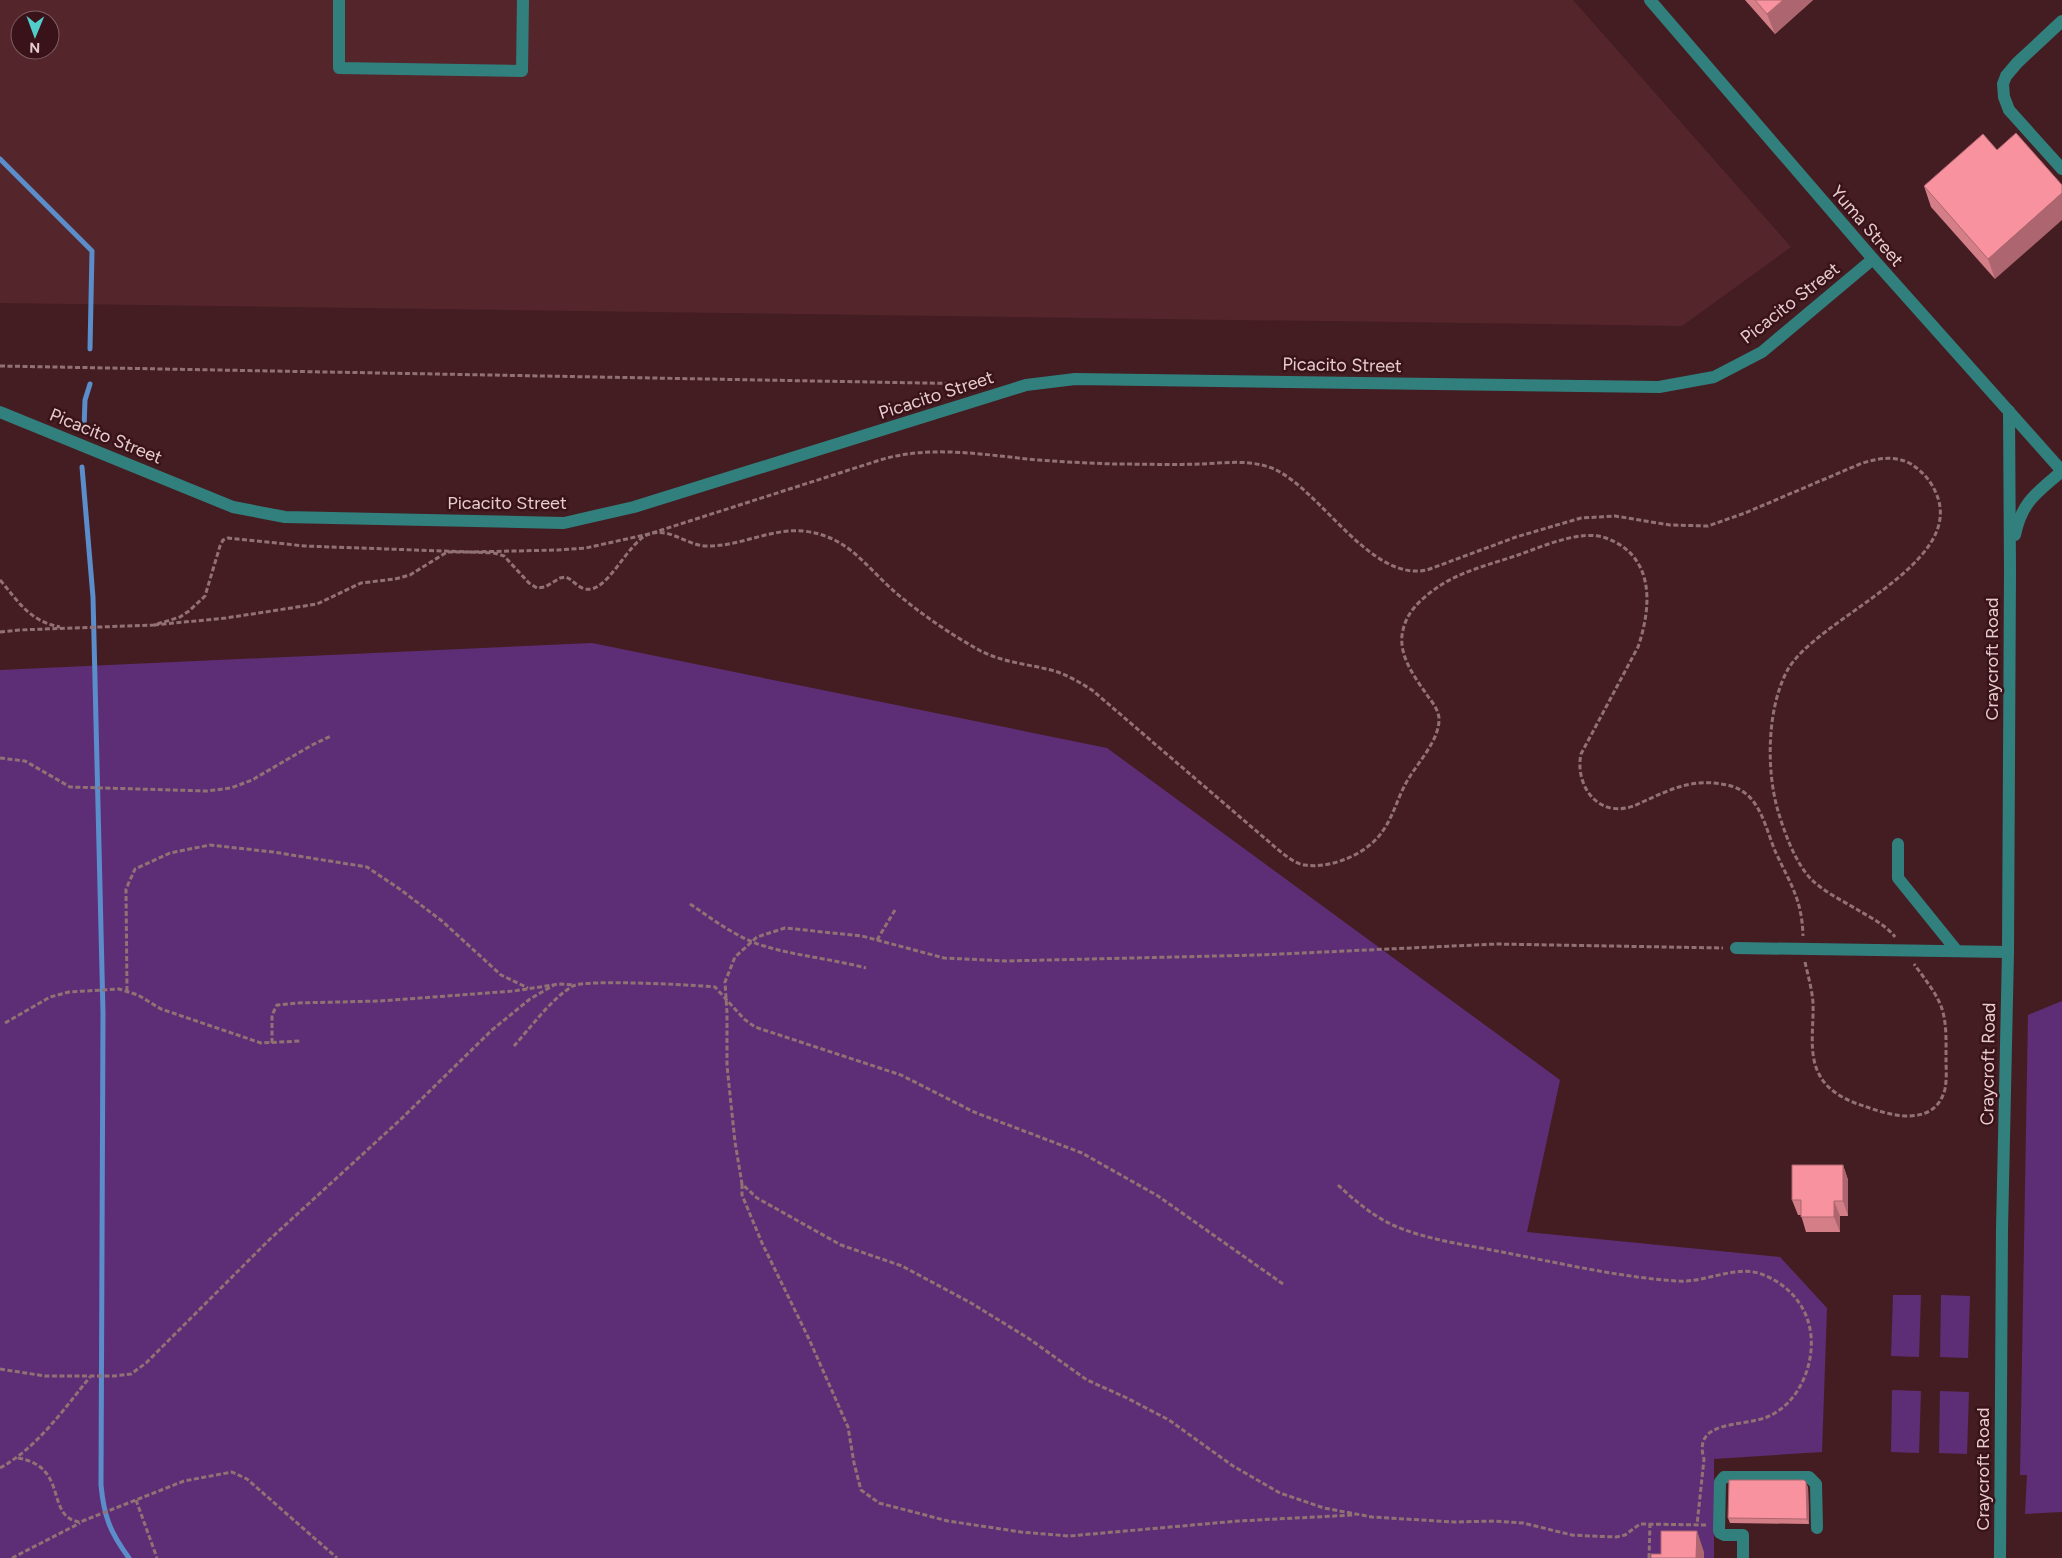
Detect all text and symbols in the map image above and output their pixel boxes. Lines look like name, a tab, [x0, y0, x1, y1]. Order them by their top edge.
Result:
north arrow	[10, 10, 60, 60]
text: N	[29, 39, 40, 56]
street label: Yuma Street	[1826, 181, 1908, 271]
street label: Picacito Street	[1736, 257, 1844, 348]
street label: Picacito Street	[1282, 353, 1402, 377]
street label: Picacito Street	[876, 366, 996, 424]
street label: Picacito Street	[46, 403, 166, 469]
street label: Picacito Street	[447, 492, 567, 514]
street label: Craycroft Road	[1981, 598, 2003, 720]
street label: Craycroft Road	[1976, 1002, 2000, 1126]
street label: Craycroft Road	[1972, 1408, 1994, 1530]

